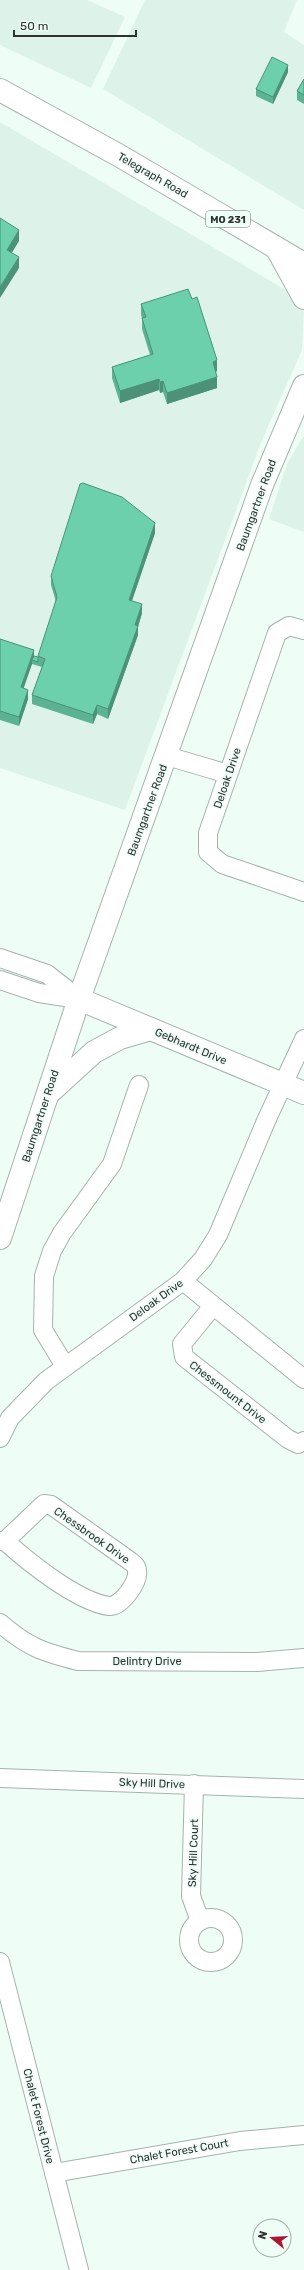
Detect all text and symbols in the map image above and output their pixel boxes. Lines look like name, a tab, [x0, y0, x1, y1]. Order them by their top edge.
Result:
scale bar	[14, 12, 136, 38]
text: 50 m	[20, 19, 48, 33]
street label: Telegraph Road	[115, 150, 190, 201]
road number: MO 231	[206, 211, 250, 227]
street label: Baumgartner Road	[234, 458, 279, 553]
street label: Deloak Drive	[211, 746, 244, 810]
street label: Baumgartner Road	[125, 763, 170, 858]
street label: Gebhardt Drive	[153, 1025, 229, 1067]
street label: Baumgartner Road	[19, 1068, 62, 1164]
street label: Deloak Drive	[127, 1276, 186, 1324]
street label: Chessmount Drive	[187, 1358, 269, 1427]
street label: Chessbrook Drive	[51, 1504, 132, 1566]
street label: Delintry Drive	[112, 1655, 182, 1668]
street label: Sky Hill Drive	[119, 1776, 185, 1791]
street label: Sky Hill Court	[186, 1818, 201, 1887]
street label: Chalet Forest Drive	[20, 2067, 57, 2165]
street label: Chalet Forest Court	[129, 2136, 230, 2167]
north arrow	[252, 2218, 292, 2258]
text: N	[256, 2229, 270, 2241]

